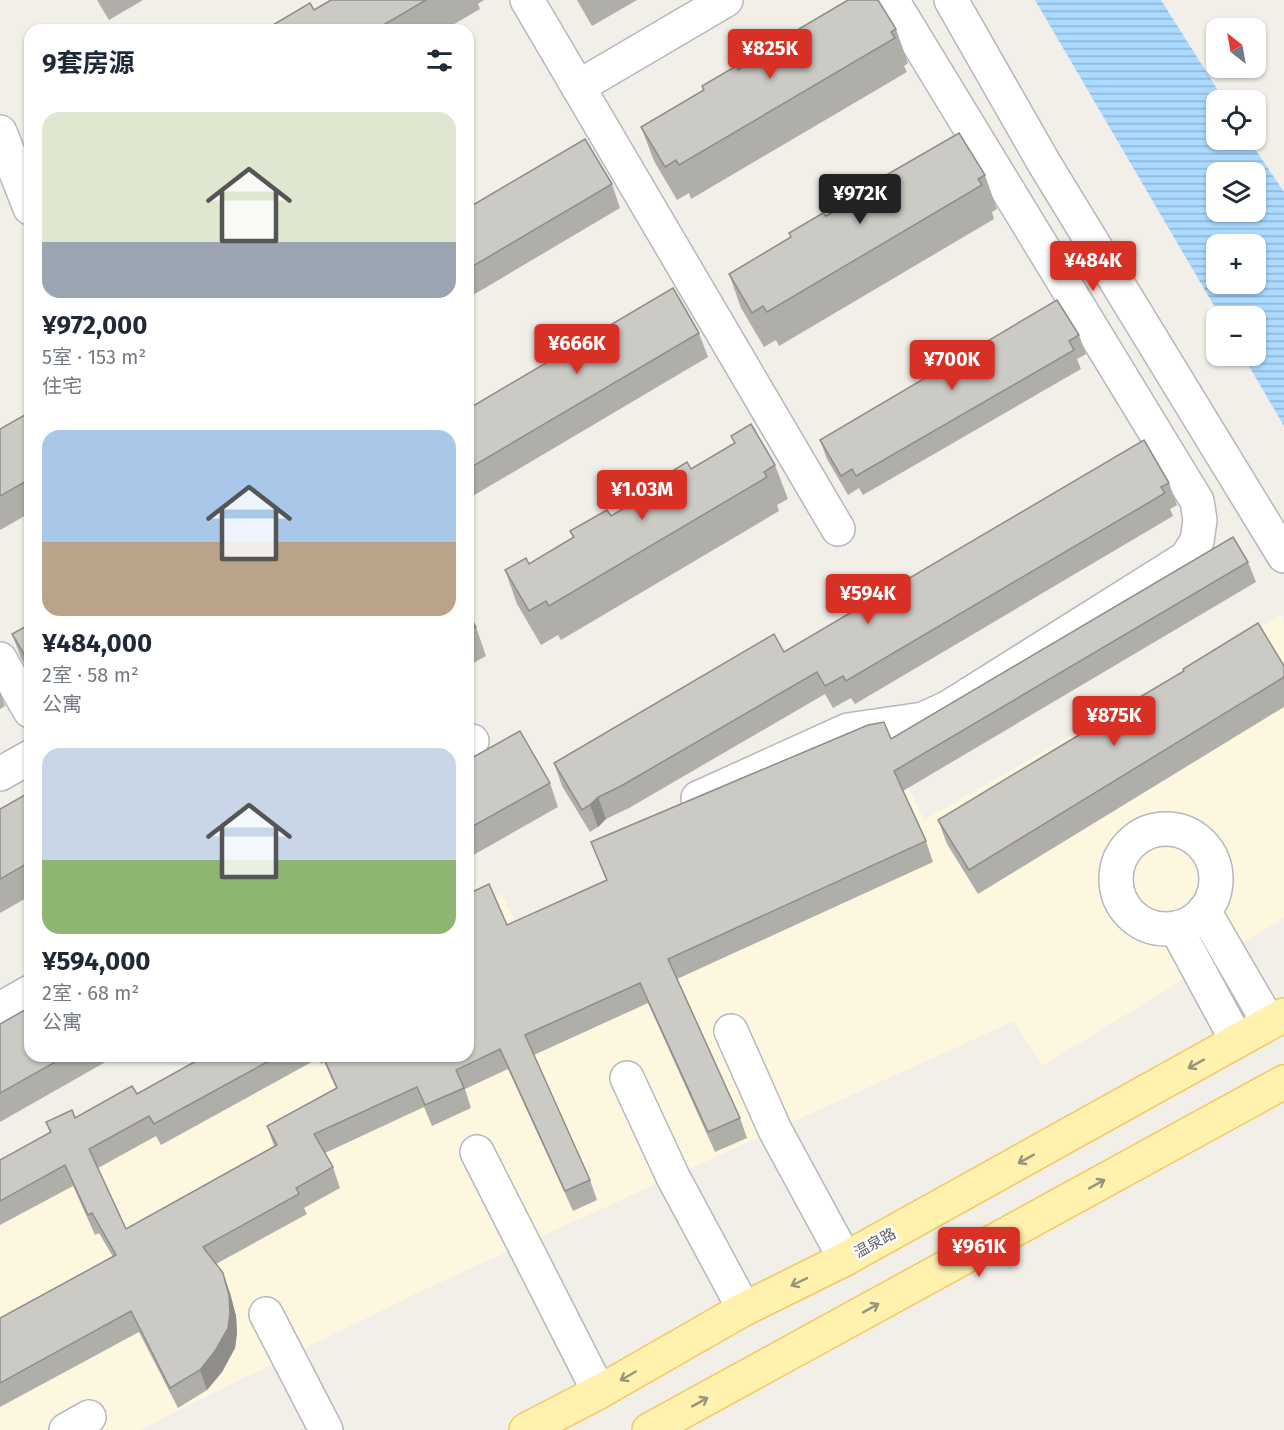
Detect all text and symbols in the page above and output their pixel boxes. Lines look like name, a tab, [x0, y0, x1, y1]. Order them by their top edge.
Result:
north arrow	[1206, 18, 1266, 78]
map controls	[1206, 18, 1266, 366]
pin: ¥825K	[728, 29, 812, 80]
text: ¥825K	[742, 36, 798, 60]
icon: filters	[423, 44, 456, 77]
text: 9套房源	[42, 48, 135, 79]
button: locate	[1206, 90, 1266, 150]
icon: home	[195, 151, 303, 259]
button: layers	[1206, 162, 1266, 222]
pin: ¥972K	[818, 174, 902, 225]
text: ¥972K	[833, 181, 887, 205]
button: +	[1206, 234, 1266, 294]
pin: ¥484K	[1051, 241, 1135, 292]
text: ¥484K	[1064, 248, 1122, 272]
button: −	[1206, 306, 1266, 366]
text: ¥972,000	[42, 310, 148, 341]
pin: ¥666K	[535, 324, 619, 375]
text: ¥666K	[548, 331, 606, 355]
pin: ¥700K	[910, 340, 994, 391]
text: 5室 · 153 m²	[42, 345, 146, 369]
text: ¥700K	[924, 347, 980, 371]
text: 住宅	[42, 374, 82, 398]
icon: home	[195, 469, 303, 577]
pin: ¥1.03M	[593, 470, 691, 521]
text: ¥1.03M	[611, 477, 673, 501]
pin: ¥594K	[826, 574, 910, 625]
text: ¥594K	[840, 581, 896, 605]
text: ¥484,000	[42, 628, 152, 659]
text: 2室 · 58 m²	[42, 663, 139, 687]
text: 公寓	[42, 692, 82, 716]
pin: ¥875K	[1072, 696, 1156, 747]
text: ¥875K	[1087, 703, 1141, 727]
icon: home	[195, 787, 303, 895]
text: ¥594,000	[42, 946, 151, 977]
text: 2室 · 68 m²	[42, 981, 139, 1005]
text: 公寓	[42, 1010, 82, 1034]
one-way arrow	[1188, 1058, 1205, 1070]
one-way arrow	[1018, 1153, 1035, 1165]
one-way arrow	[1088, 1178, 1105, 1190]
street label: 温泉路	[851, 1224, 899, 1262]
pin: ¥961K	[937, 1227, 1021, 1278]
text: ¥961K	[952, 1234, 1006, 1258]
one-way arrow	[791, 1277, 809, 1289]
one-way arrow	[862, 1302, 879, 1314]
one-way arrow	[620, 1370, 637, 1382]
one-way arrow	[691, 1396, 708, 1408]

